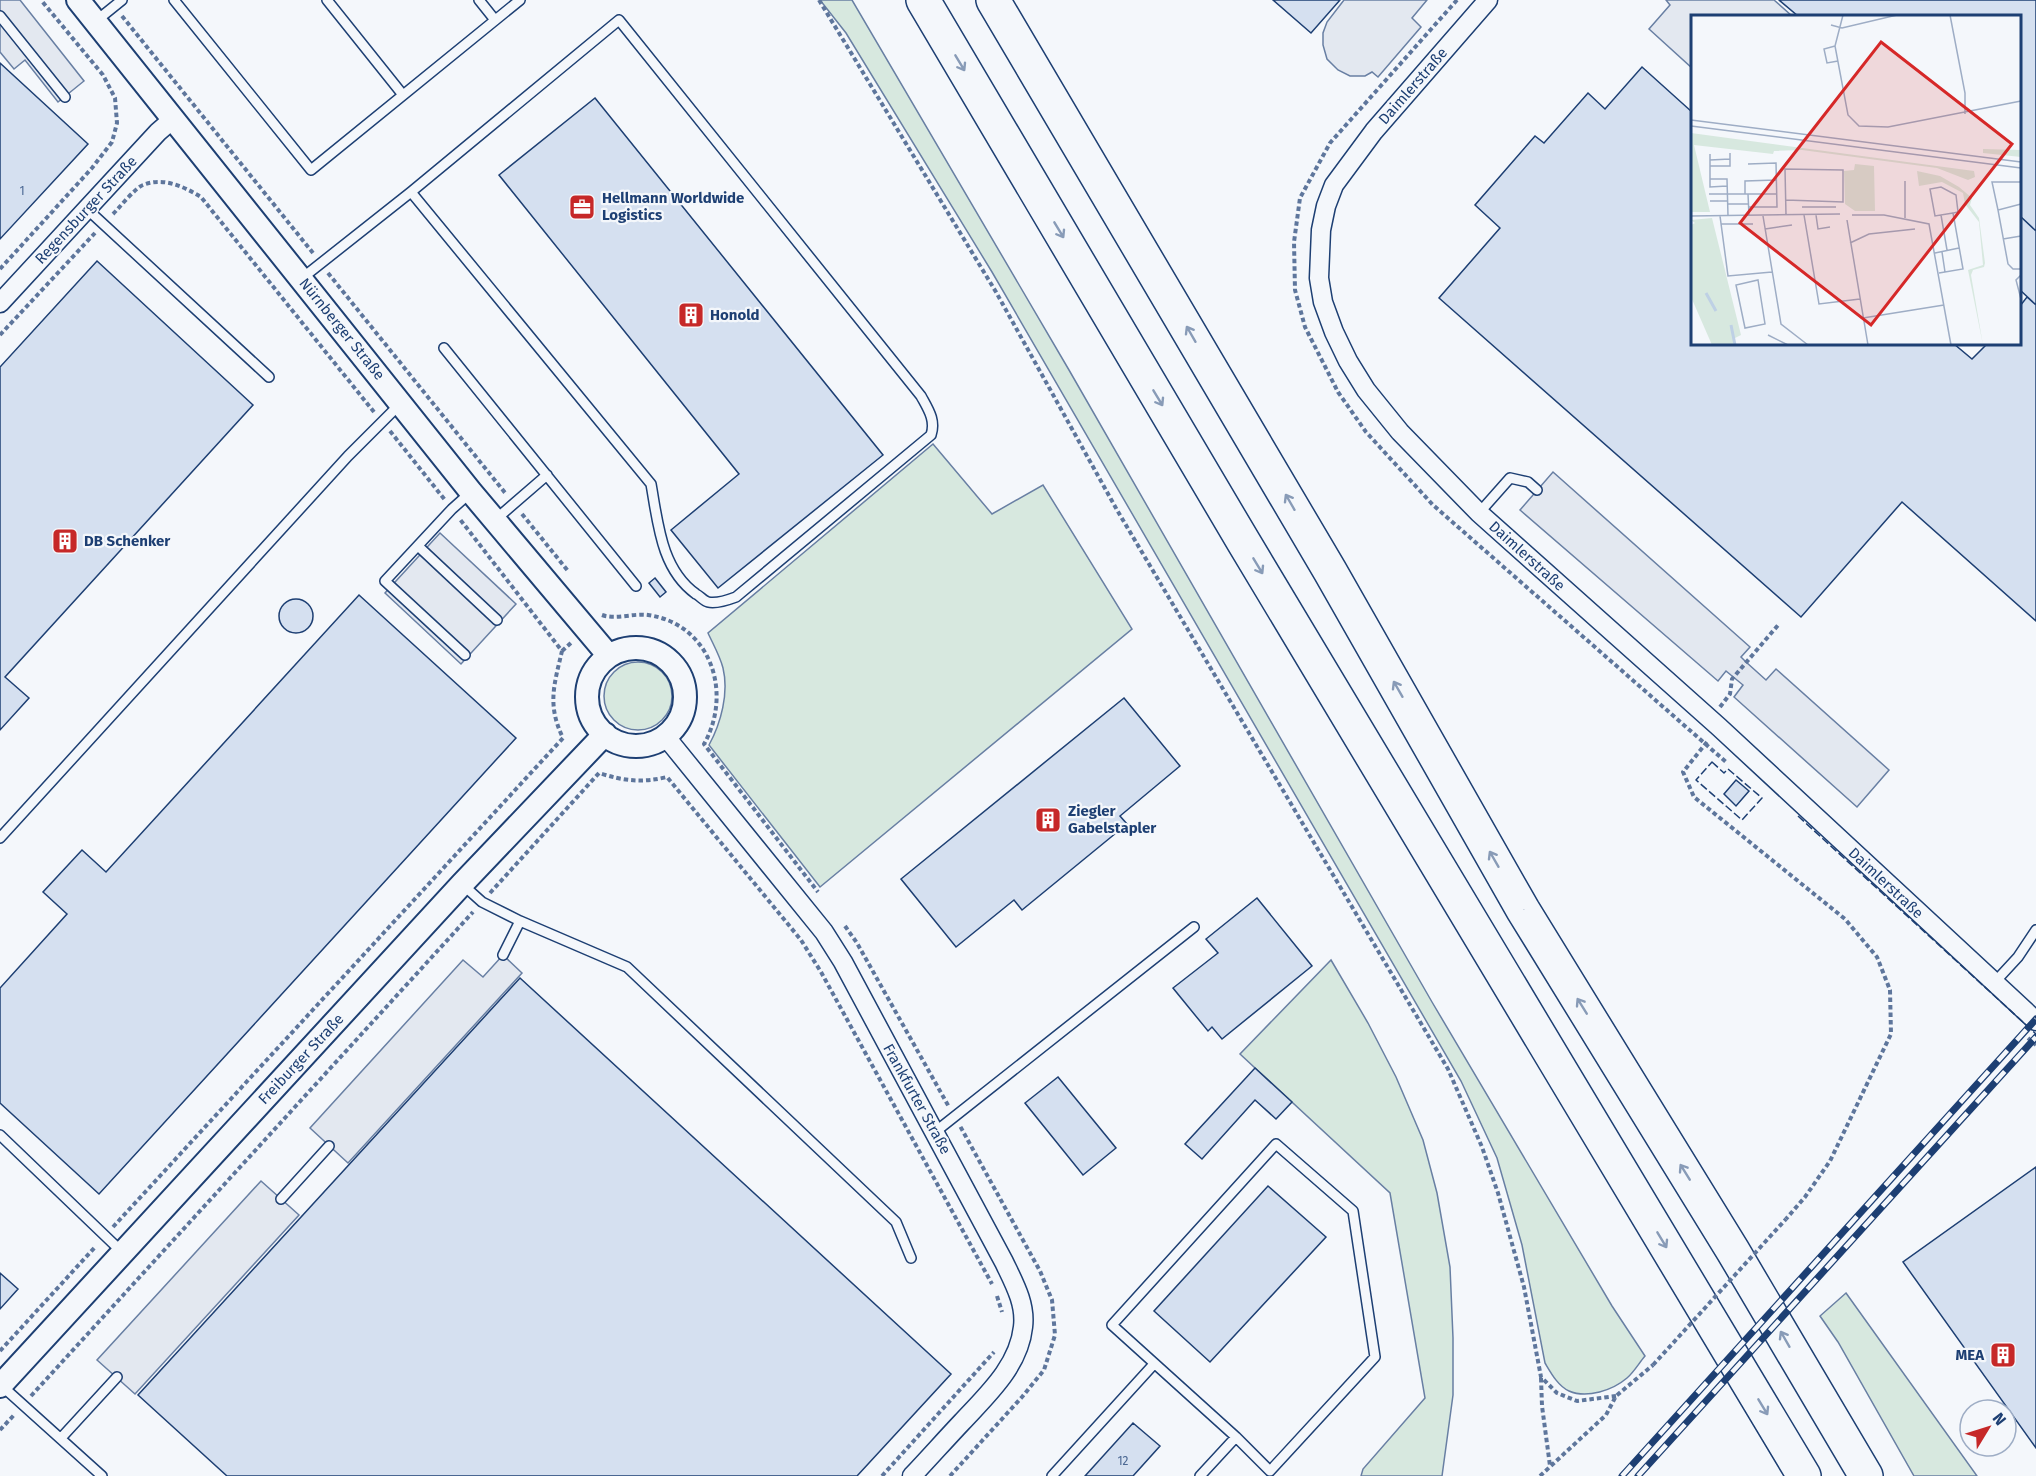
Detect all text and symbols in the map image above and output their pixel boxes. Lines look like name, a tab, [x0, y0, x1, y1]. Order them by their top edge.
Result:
inset map	[1691, 15, 2021, 345]
street label: Daimlerstraße	[1375, 44, 1451, 128]
one-way arrow	[955, 54, 967, 71]
street label: Regensburger Straße	[31, 152, 141, 268]
house number: 1	[19, 184, 25, 198]
place label: Hellmann Worldwide Logistics	[602, 189, 744, 224]
office icon: Hellmann Worldwide Logistics	[567, 192, 597, 222]
one-way arrow	[1054, 222, 1066, 239]
street label: Nürnberger Straße	[295, 274, 389, 384]
building icon: Honold	[676, 300, 706, 330]
place label: Honold	[710, 306, 760, 324]
one-way arrow	[1185, 326, 1197, 343]
one-way arrow	[1153, 389, 1165, 406]
one-way arrow	[1283, 494, 1295, 511]
street label: Daimlerstraße	[1485, 517, 1569, 595]
building icon: DB Schenker	[50, 526, 80, 556]
place label: DB Schenker	[84, 532, 171, 550]
one-way arrow	[1252, 557, 1264, 574]
one-way arrow	[1391, 681, 1403, 698]
place label: Ziegler Gabelstapler	[1068, 802, 1157, 837]
building icon: Ziegler Gabelstapler	[1033, 805, 1063, 835]
street label: Daimlerstraße	[1845, 844, 1927, 922]
one-way arrow	[1488, 851, 1500, 868]
one-way arrow	[1576, 998, 1588, 1015]
street label: Freiburger Straße	[254, 1010, 348, 1108]
street label: Frankfurter Straße	[879, 1041, 955, 1157]
one-way arrow	[1678, 1164, 1690, 1181]
one-way arrow	[1656, 1231, 1668, 1248]
one-way arrow	[1778, 1331, 1790, 1348]
building icon: MEA	[1988, 1340, 2018, 1370]
place label: MEA	[1955, 1346, 1985, 1364]
one-way arrow	[1757, 1398, 1769, 1415]
north arrow	[1958, 1398, 2018, 1458]
text: N	[1989, 1409, 2010, 1429]
house number: 12	[1117, 1454, 1129, 1468]

